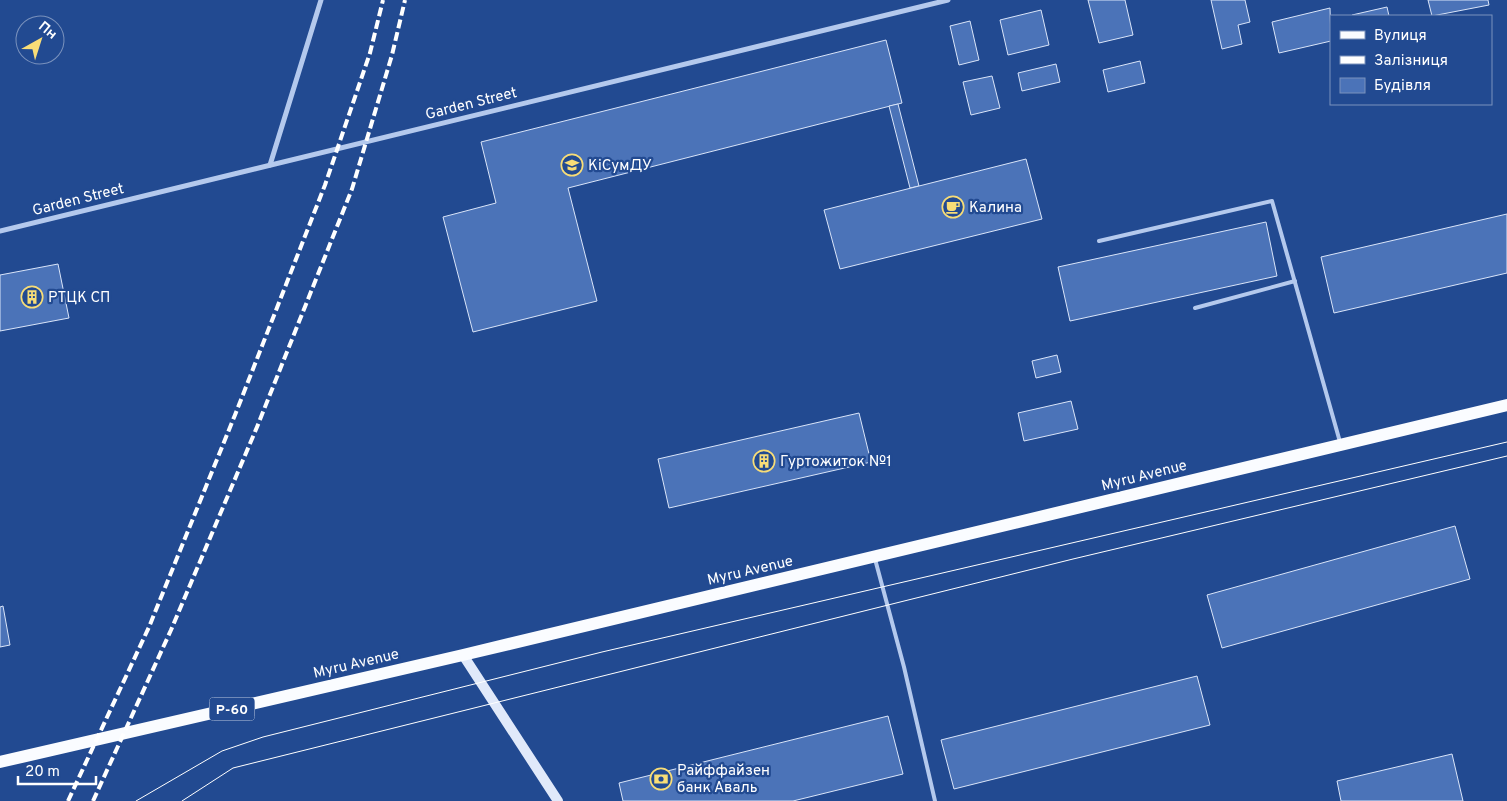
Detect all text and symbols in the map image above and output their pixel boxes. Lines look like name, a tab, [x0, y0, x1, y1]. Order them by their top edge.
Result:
north arrow	[15, 15, 65, 65]
legend	[1330, 15, 1492, 105]
text: Пн	[35, 19, 60, 44]
text: Вулиця	[1374, 27, 1427, 46]
text: Залізниця	[1374, 52, 1448, 71]
text: Будівля	[1374, 77, 1431, 96]
street label: Garden Street	[424, 84, 519, 125]
school or university icon: КіСумДУ	[560, 153, 584, 177]
place label: КіСумДУ	[588, 157, 652, 176]
street label: Garden Street	[31, 180, 126, 221]
cafe icon: Калина	[941, 195, 965, 219]
place label: Калина	[969, 199, 1022, 218]
building icon: РТЦК СП	[20, 285, 44, 309]
place label: РТЦК СП	[48, 289, 110, 308]
building icon: Гуртожиток №1	[752, 449, 776, 473]
place label: Гуртожиток №1	[780, 453, 892, 472]
street label: Myru Avenue	[1100, 457, 1189, 496]
street label: Myru Avenue	[706, 552, 795, 591]
street label: Myru Avenue	[312, 645, 401, 684]
road number: Р-60	[210, 698, 254, 721]
scale bar	[18, 754, 95, 786]
place label: Райффайзен банк Аваль	[677, 762, 770, 798]
text: 20 m	[25, 763, 60, 782]
bank icon: Райффайзен банк Аваль	[649, 767, 673, 791]

